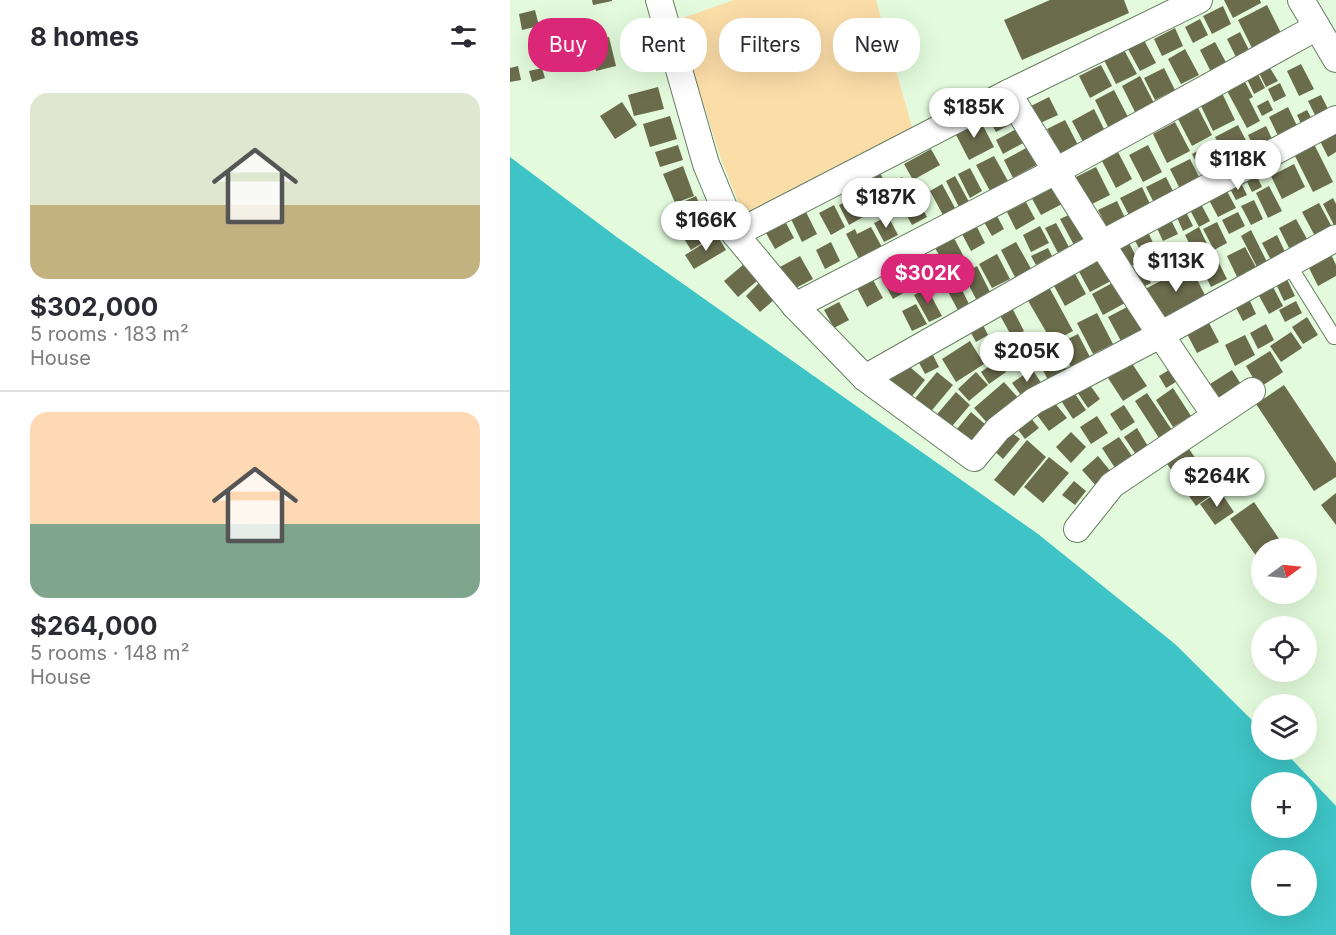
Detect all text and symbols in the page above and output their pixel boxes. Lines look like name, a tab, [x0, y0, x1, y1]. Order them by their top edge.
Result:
chip: Buy	[528, 18, 608, 72]
chip: Rent	[620, 18, 707, 72]
chip: Filters	[719, 18, 821, 72]
chip: New	[833, 18, 920, 72]
icon: filters	[447, 20, 480, 53]
text: 8 homes	[30, 21, 139, 52]
pin: $185K	[932, 88, 1016, 139]
text: $185K	[943, 95, 1005, 119]
icon: home	[201, 132, 309, 240]
pin: $118K	[1196, 140, 1280, 191]
text: $118K	[1209, 147, 1267, 171]
pin: $187K	[844, 178, 928, 229]
text: $187K	[856, 185, 916, 209]
pin: $166K	[664, 201, 748, 252]
text: $166K	[675, 208, 737, 232]
pin: $113K	[1134, 242, 1218, 293]
text: $113K	[1147, 249, 1205, 273]
pin: $302K	[886, 254, 970, 305]
text: $302K	[895, 261, 961, 285]
text: $302,000	[30, 291, 158, 322]
text: 5 rooms · 183 m²	[30, 322, 189, 346]
pin: $205K	[985, 332, 1069, 383]
text: $205K	[994, 339, 1060, 363]
text: House	[30, 346, 91, 370]
icon: home	[201, 451, 309, 559]
pin: $264K	[1175, 457, 1259, 508]
text: $264K	[1184, 464, 1250, 488]
north arrow	[1251, 538, 1317, 604]
map controls	[1251, 538, 1317, 916]
text: $264,000	[30, 610, 158, 641]
button: locate	[1251, 616, 1317, 682]
text: 5 rooms · 148 m²	[30, 641, 189, 665]
text: House	[30, 665, 91, 689]
button: layers	[1251, 694, 1317, 760]
button: +	[1251, 772, 1317, 838]
button: −	[1251, 850, 1317, 916]

